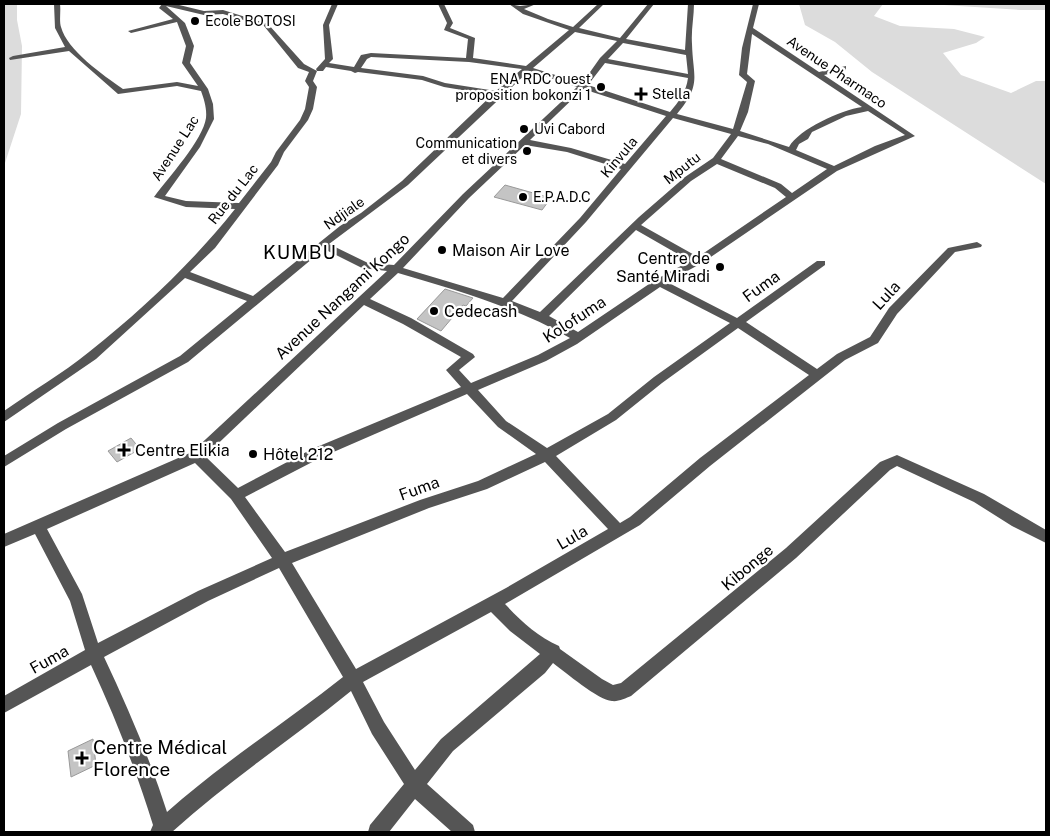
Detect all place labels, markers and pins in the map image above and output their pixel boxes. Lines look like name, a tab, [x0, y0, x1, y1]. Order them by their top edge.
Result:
place label: Ecole BOTOSI	[205, 13, 296, 29]
marker: Ecole BOTOSI	[189, 15, 201, 27]
place label: ENA RDC ouest proposition bokonzi 1	[455, 71, 591, 103]
marker: ENA RDC ouest proposition bokonzi 1	[595, 81, 607, 93]
place label: Stella	[652, 86, 690, 102]
marker: Stella	[634, 87, 648, 101]
place label: Uvi Cabord	[534, 121, 605, 137]
marker: Uvi Cabord	[518, 123, 530, 135]
place label: Communication et divers	[416, 135, 517, 167]
marker: Communication et divers	[521, 145, 533, 157]
place label: E.P.A.D.C	[533, 189, 591, 205]
marker: E.P.A.D.C	[517, 191, 529, 203]
place label: Maison Air Love	[452, 241, 570, 260]
marker: Maison Air Love	[436, 244, 448, 256]
place label: Centre de Santé Miradi	[616, 249, 710, 286]
marker: Centre de Santé Miradi	[714, 261, 726, 273]
place label: Cedecash	[444, 302, 517, 321]
marker: Cedecash	[428, 305, 440, 317]
place label: Centre Elikia	[135, 441, 229, 460]
marker: Centre Elikia	[117, 443, 131, 457]
place label: Hôtel 212	[263, 445, 333, 464]
marker: Hôtel 212	[247, 448, 259, 460]
place label: Centre Médical Florence	[93, 736, 227, 780]
marker: Centre Médical Florence	[75, 751, 89, 765]

